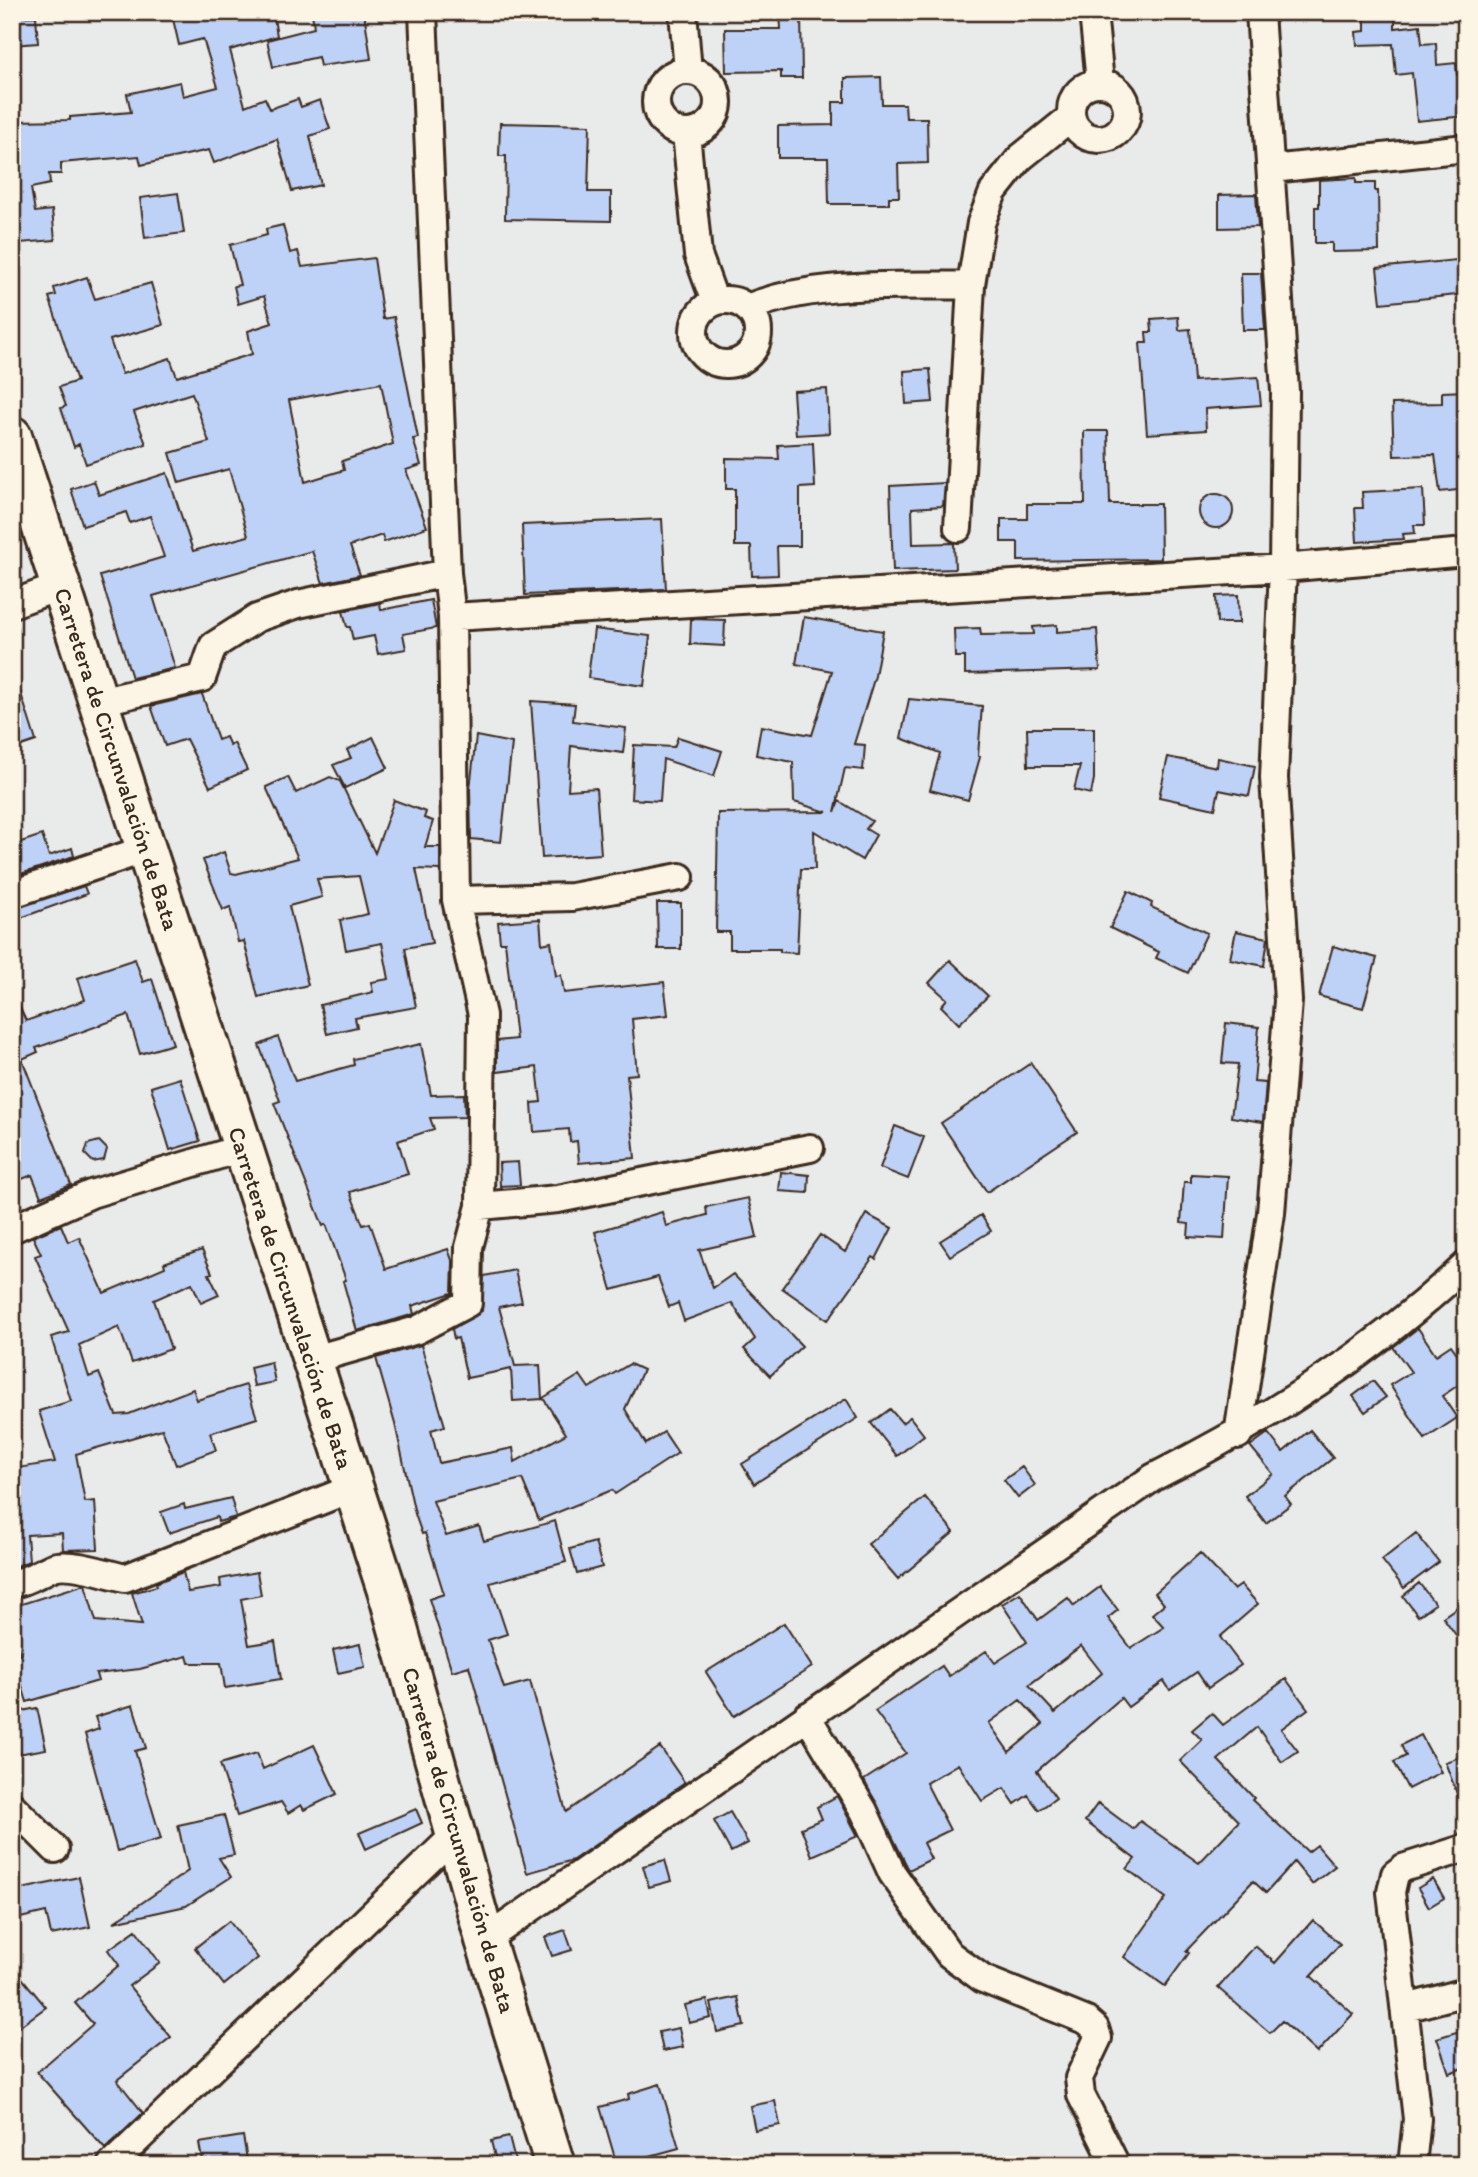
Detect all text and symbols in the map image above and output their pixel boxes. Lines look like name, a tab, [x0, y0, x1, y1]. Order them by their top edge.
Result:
street label: Carretera de Circunvalación de Bata	[48, 584, 186, 934]
street label: Carretera de Circunvalación de Bata	[222, 1123, 360, 1473]
street label: Carretera de Circunvalación de Bata	[396, 1664, 522, 2016]

